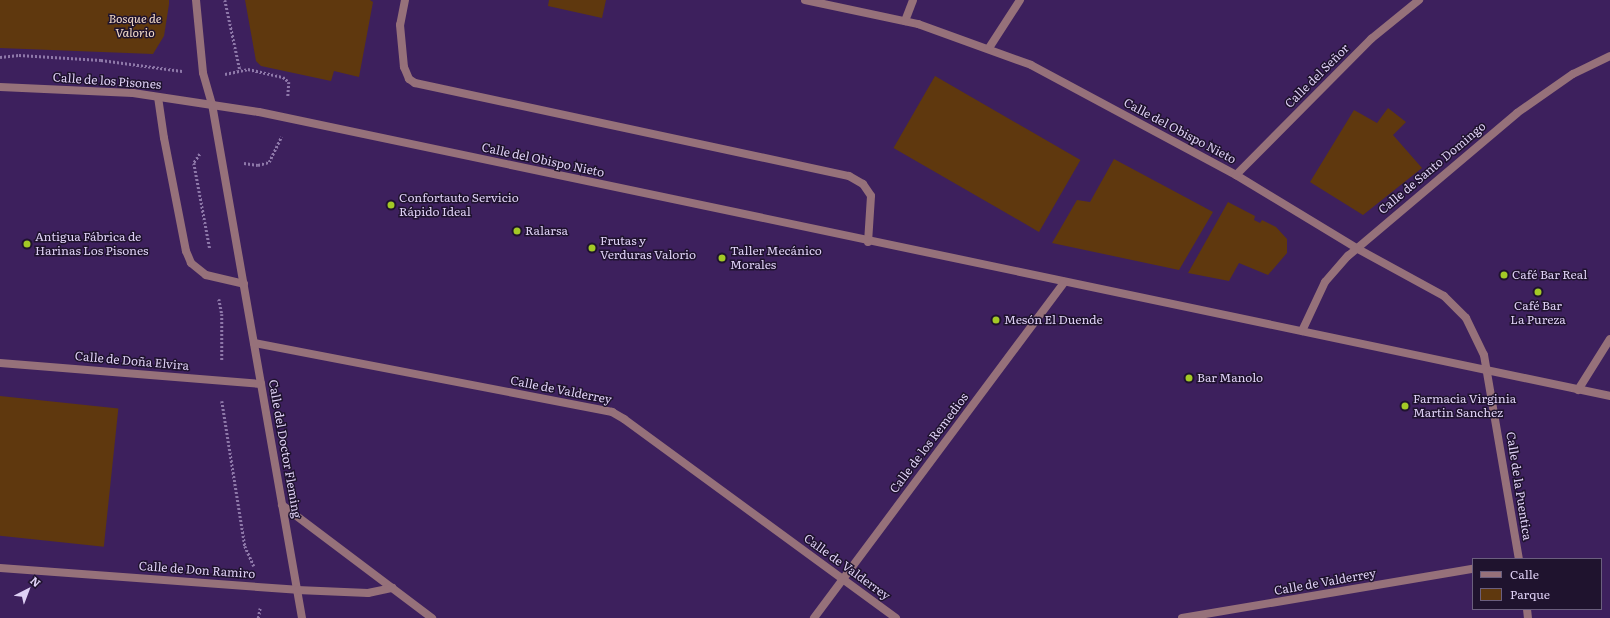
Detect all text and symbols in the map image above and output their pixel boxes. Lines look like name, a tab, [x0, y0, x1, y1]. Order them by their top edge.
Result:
park label: Bosque de Valorio	[109, 12, 161, 40]
street label: Calle del Señor	[1282, 41, 1352, 111]
street label: Calle de los Pisones	[52, 70, 162, 92]
street label: Calle del Obispo Nieto	[1121, 95, 1239, 167]
street label: Calle de Santo Domingo	[1375, 119, 1489, 217]
street label: Calle del Obispo Nieto	[480, 140, 606, 180]
place label: Confortauto Servicio Rápido Ideal	[399, 191, 519, 219]
marker: Confortauto Servicio Rápido Ideal	[386, 200, 396, 210]
place label: Ralarsa	[525, 224, 568, 238]
marker: Ralarsa	[512, 226, 522, 236]
place label: Antigua Fábrica de Harinas Los Pisones	[35, 230, 148, 258]
place label: Frutas y Verduras Valorio	[600, 234, 696, 262]
marker: Antigua Fábrica de Harinas Los Pisones	[22, 239, 32, 249]
marker: Frutas y Verduras Valorio	[587, 243, 597, 253]
place label: Taller Mecánico Morales	[730, 244, 822, 272]
marker: Taller Mecánico Morales	[717, 253, 727, 263]
place label: Café Bar Real	[1512, 268, 1587, 282]
marker: Café Bar Real	[1499, 270, 1509, 280]
marker: Café Bar La Pureza	[1533, 287, 1543, 297]
place label: Café Bar La Pureza	[1510, 299, 1566, 327]
place label: Mesón El Duende	[1004, 313, 1103, 327]
marker: Mesón El Duende	[991, 315, 1001, 325]
street label: Calle de Doña Elvira	[74, 349, 190, 373]
place label: Bar Manolo	[1197, 371, 1263, 385]
street label: Calle de Valderrey	[509, 373, 613, 407]
marker: Bar Manolo	[1184, 373, 1194, 383]
street label: Calle del Doctor Fleming	[266, 379, 304, 519]
street label: Calle de los Remedios	[887, 390, 971, 496]
place label: Farmacia Virginia Martin Sanchez	[1413, 392, 1516, 420]
marker: Farmacia Virginia Martin Sanchez	[1400, 401, 1410, 411]
street label: Calle de la Puentica	[1503, 431, 1535, 541]
street label: Calle de Valderrey	[801, 531, 893, 603]
legend	[1472, 558, 1602, 610]
street label: Calle de Don Ramiro	[138, 559, 256, 581]
text: Calle	[1510, 565, 1539, 583]
street label: Calle de Valderrey	[1273, 566, 1377, 598]
north arrow	[8, 570, 48, 610]
text: N	[27, 572, 45, 590]
text: Parque	[1510, 585, 1550, 603]

